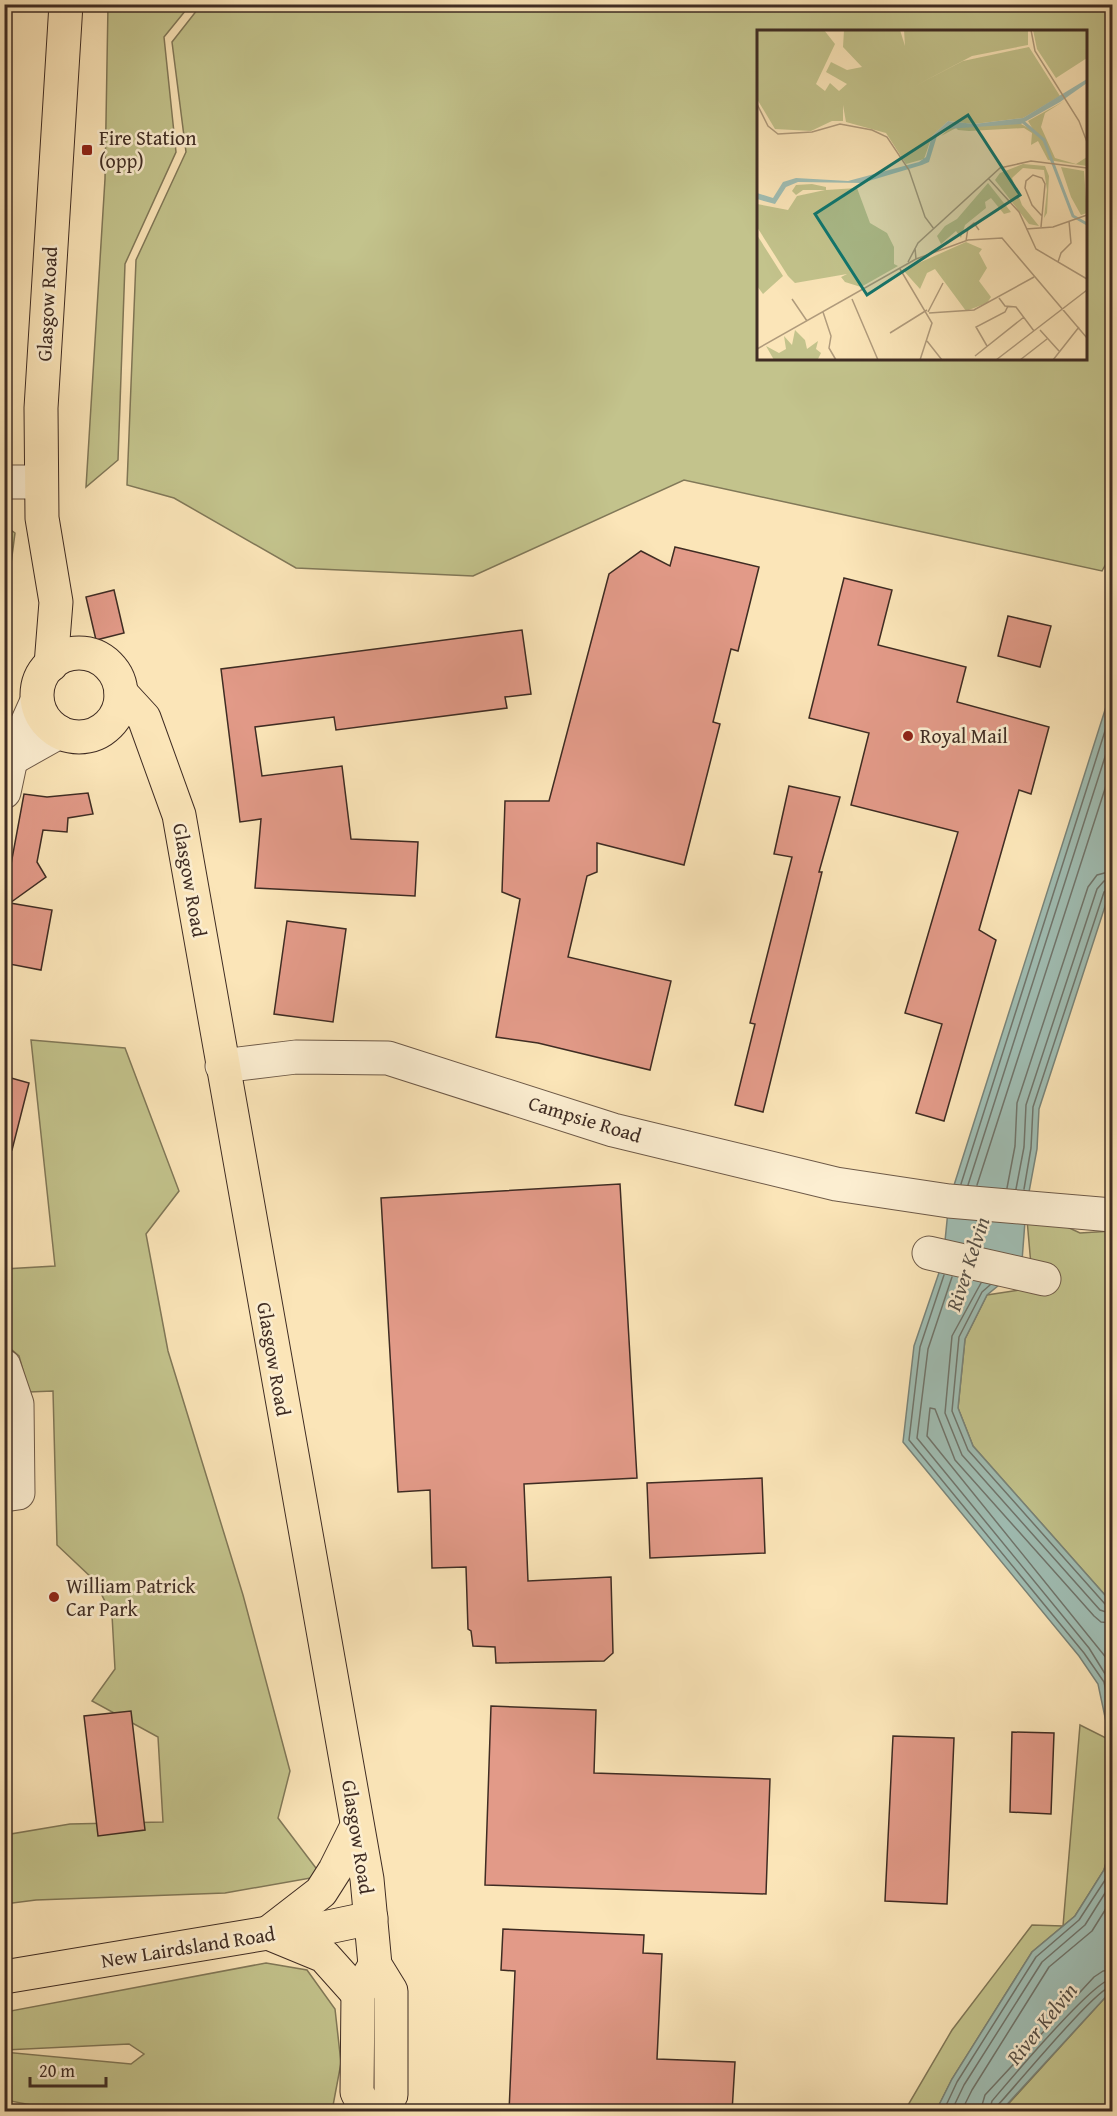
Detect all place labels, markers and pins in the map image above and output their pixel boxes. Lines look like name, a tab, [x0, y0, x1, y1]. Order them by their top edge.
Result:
place label: Fire Station (opp)	[99, 123, 197, 175]
marker: Fire Station (opp)	[80, 143, 94, 157]
place label: Royal Mail	[920, 721, 1008, 750]
marker: Royal Mail	[901, 729, 915, 743]
place label: William Patrick Car Park	[66, 1571, 196, 1623]
marker: William Patrick Car Park	[47, 1590, 61, 1604]

